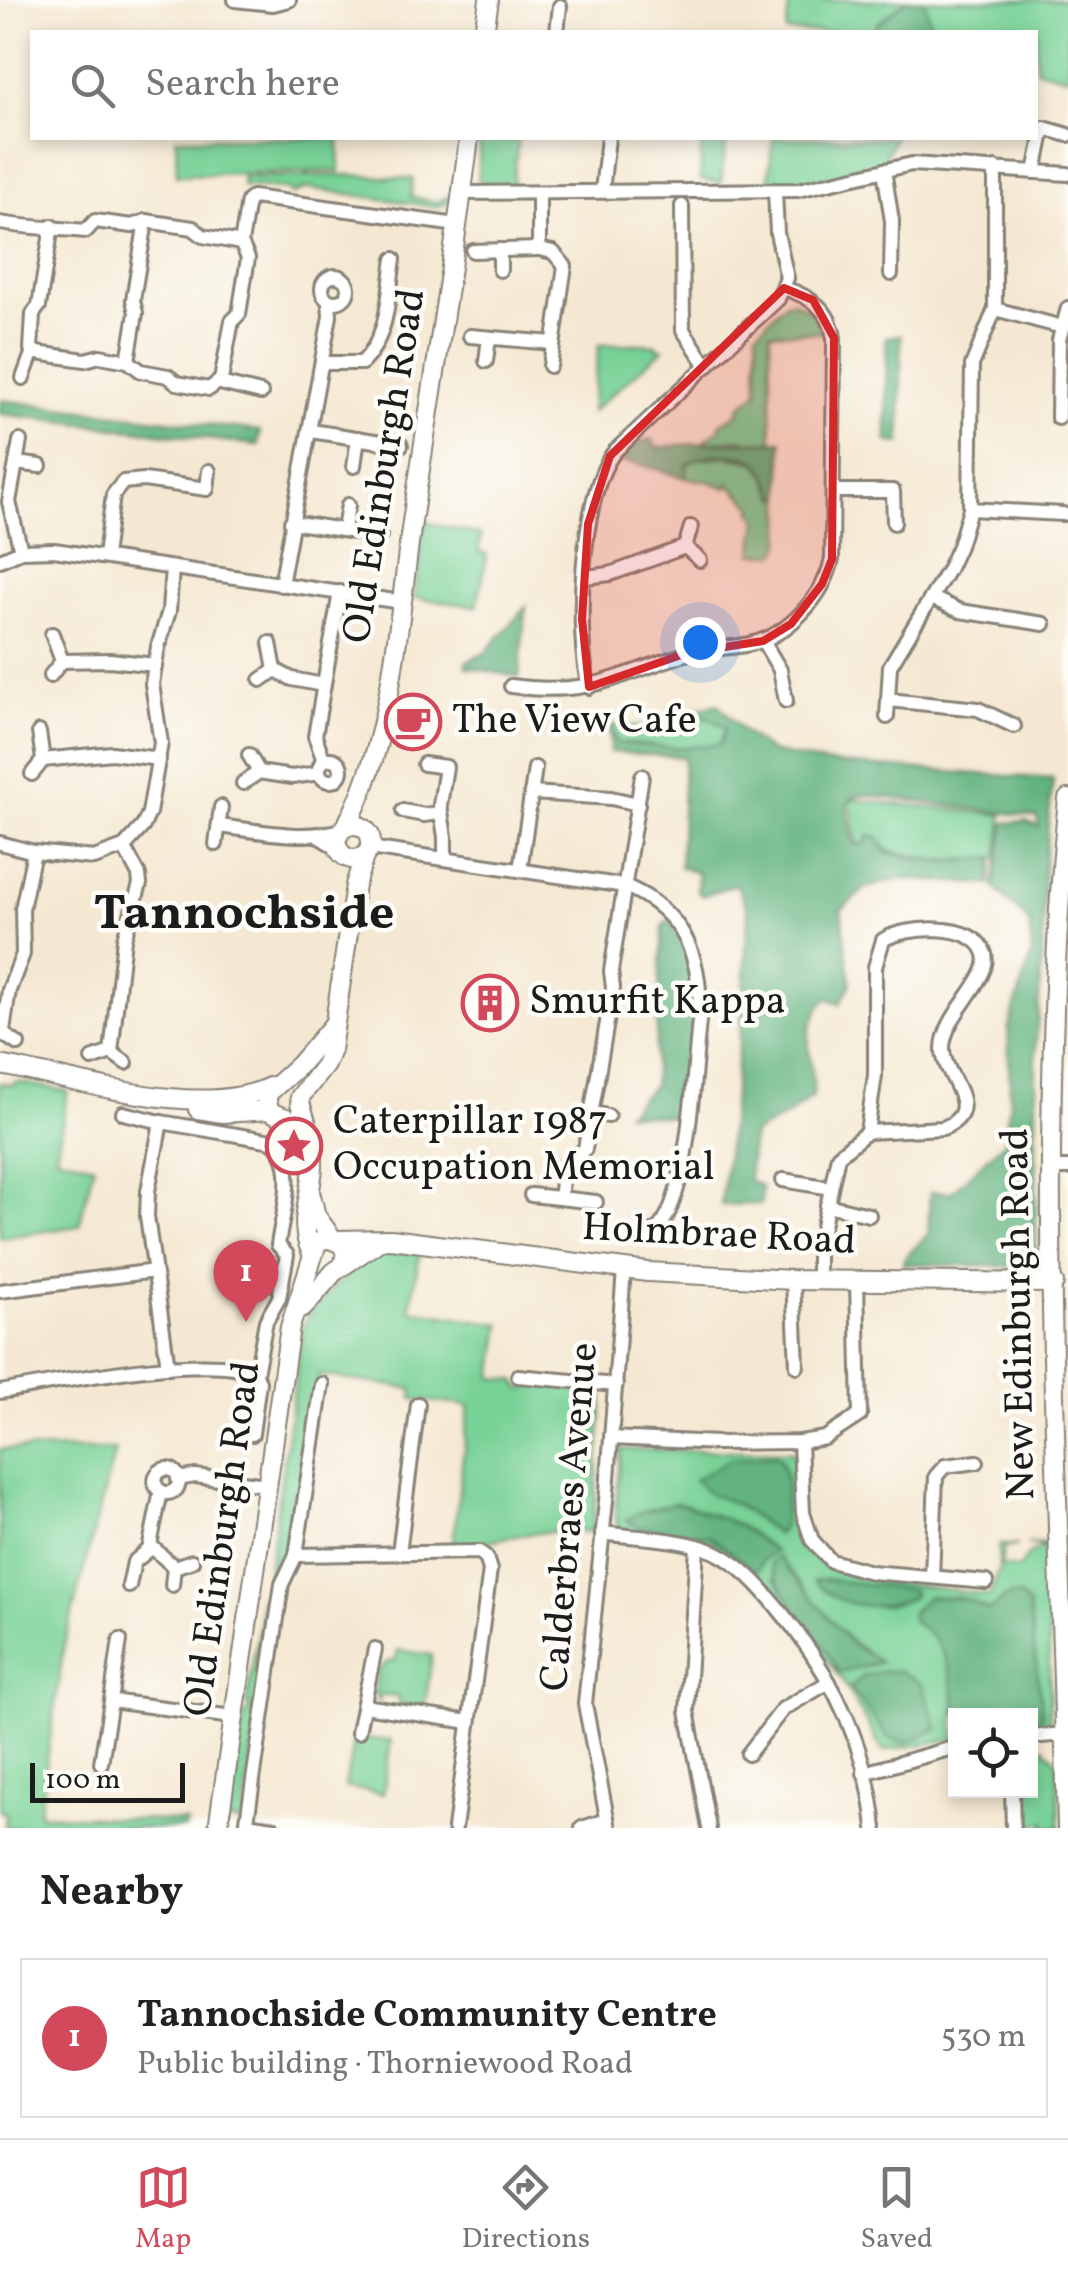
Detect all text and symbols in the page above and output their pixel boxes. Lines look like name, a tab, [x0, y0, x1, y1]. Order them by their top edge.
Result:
search box	[30, 30, 1038, 140]
icon: search	[65, 58, 120, 113]
text: Search here	[145, 59, 340, 112]
street label: Old Edinburgh Road	[330, 285, 442, 647]
your location	[675, 617, 726, 668]
cafe icon: The View Cafe	[383, 692, 443, 752]
place label: The View Cafe	[452, 694, 697, 750]
district label: Tannochside	[94, 880, 395, 950]
building icon: Smurfit Kappa	[460, 973, 520, 1033]
place label: Smurfit Kappa	[529, 975, 786, 1031]
place label: Caterpillar 1987 Occupation Memorial	[333, 1095, 715, 1197]
place icon: Caterpillar 1987 Occupation Memorial	[264, 1116, 324, 1176]
street label: New Edinburgh Road	[989, 1127, 1051, 1501]
street label: Holmbrae Road	[581, 1201, 857, 1271]
pin: 1	[214, 1240, 278, 1322]
street label: Calderbraes Avenue	[528, 1340, 614, 1694]
street label: Old Edinburgh Road	[171, 1358, 277, 1720]
map controls	[948, 1708, 1038, 1798]
button: locate	[948, 1708, 1038, 1798]
scale bar	[30, 1758, 185, 1802]
text: 100 m	[45, 1761, 120, 1800]
text: Nearby	[40, 1864, 183, 1923]
text: Tannochside Community Centre	[137, 1990, 717, 2043]
text: 1	[68, 2016, 81, 2060]
text: 530 m	[941, 2016, 1026, 2060]
text: Public building · Thorniewood Road	[137, 2043, 633, 2087]
tab: Map	[135, 2160, 191, 2259]
tab: Directions	[462, 2160, 590, 2259]
tab: Saved	[861, 2160, 933, 2259]

